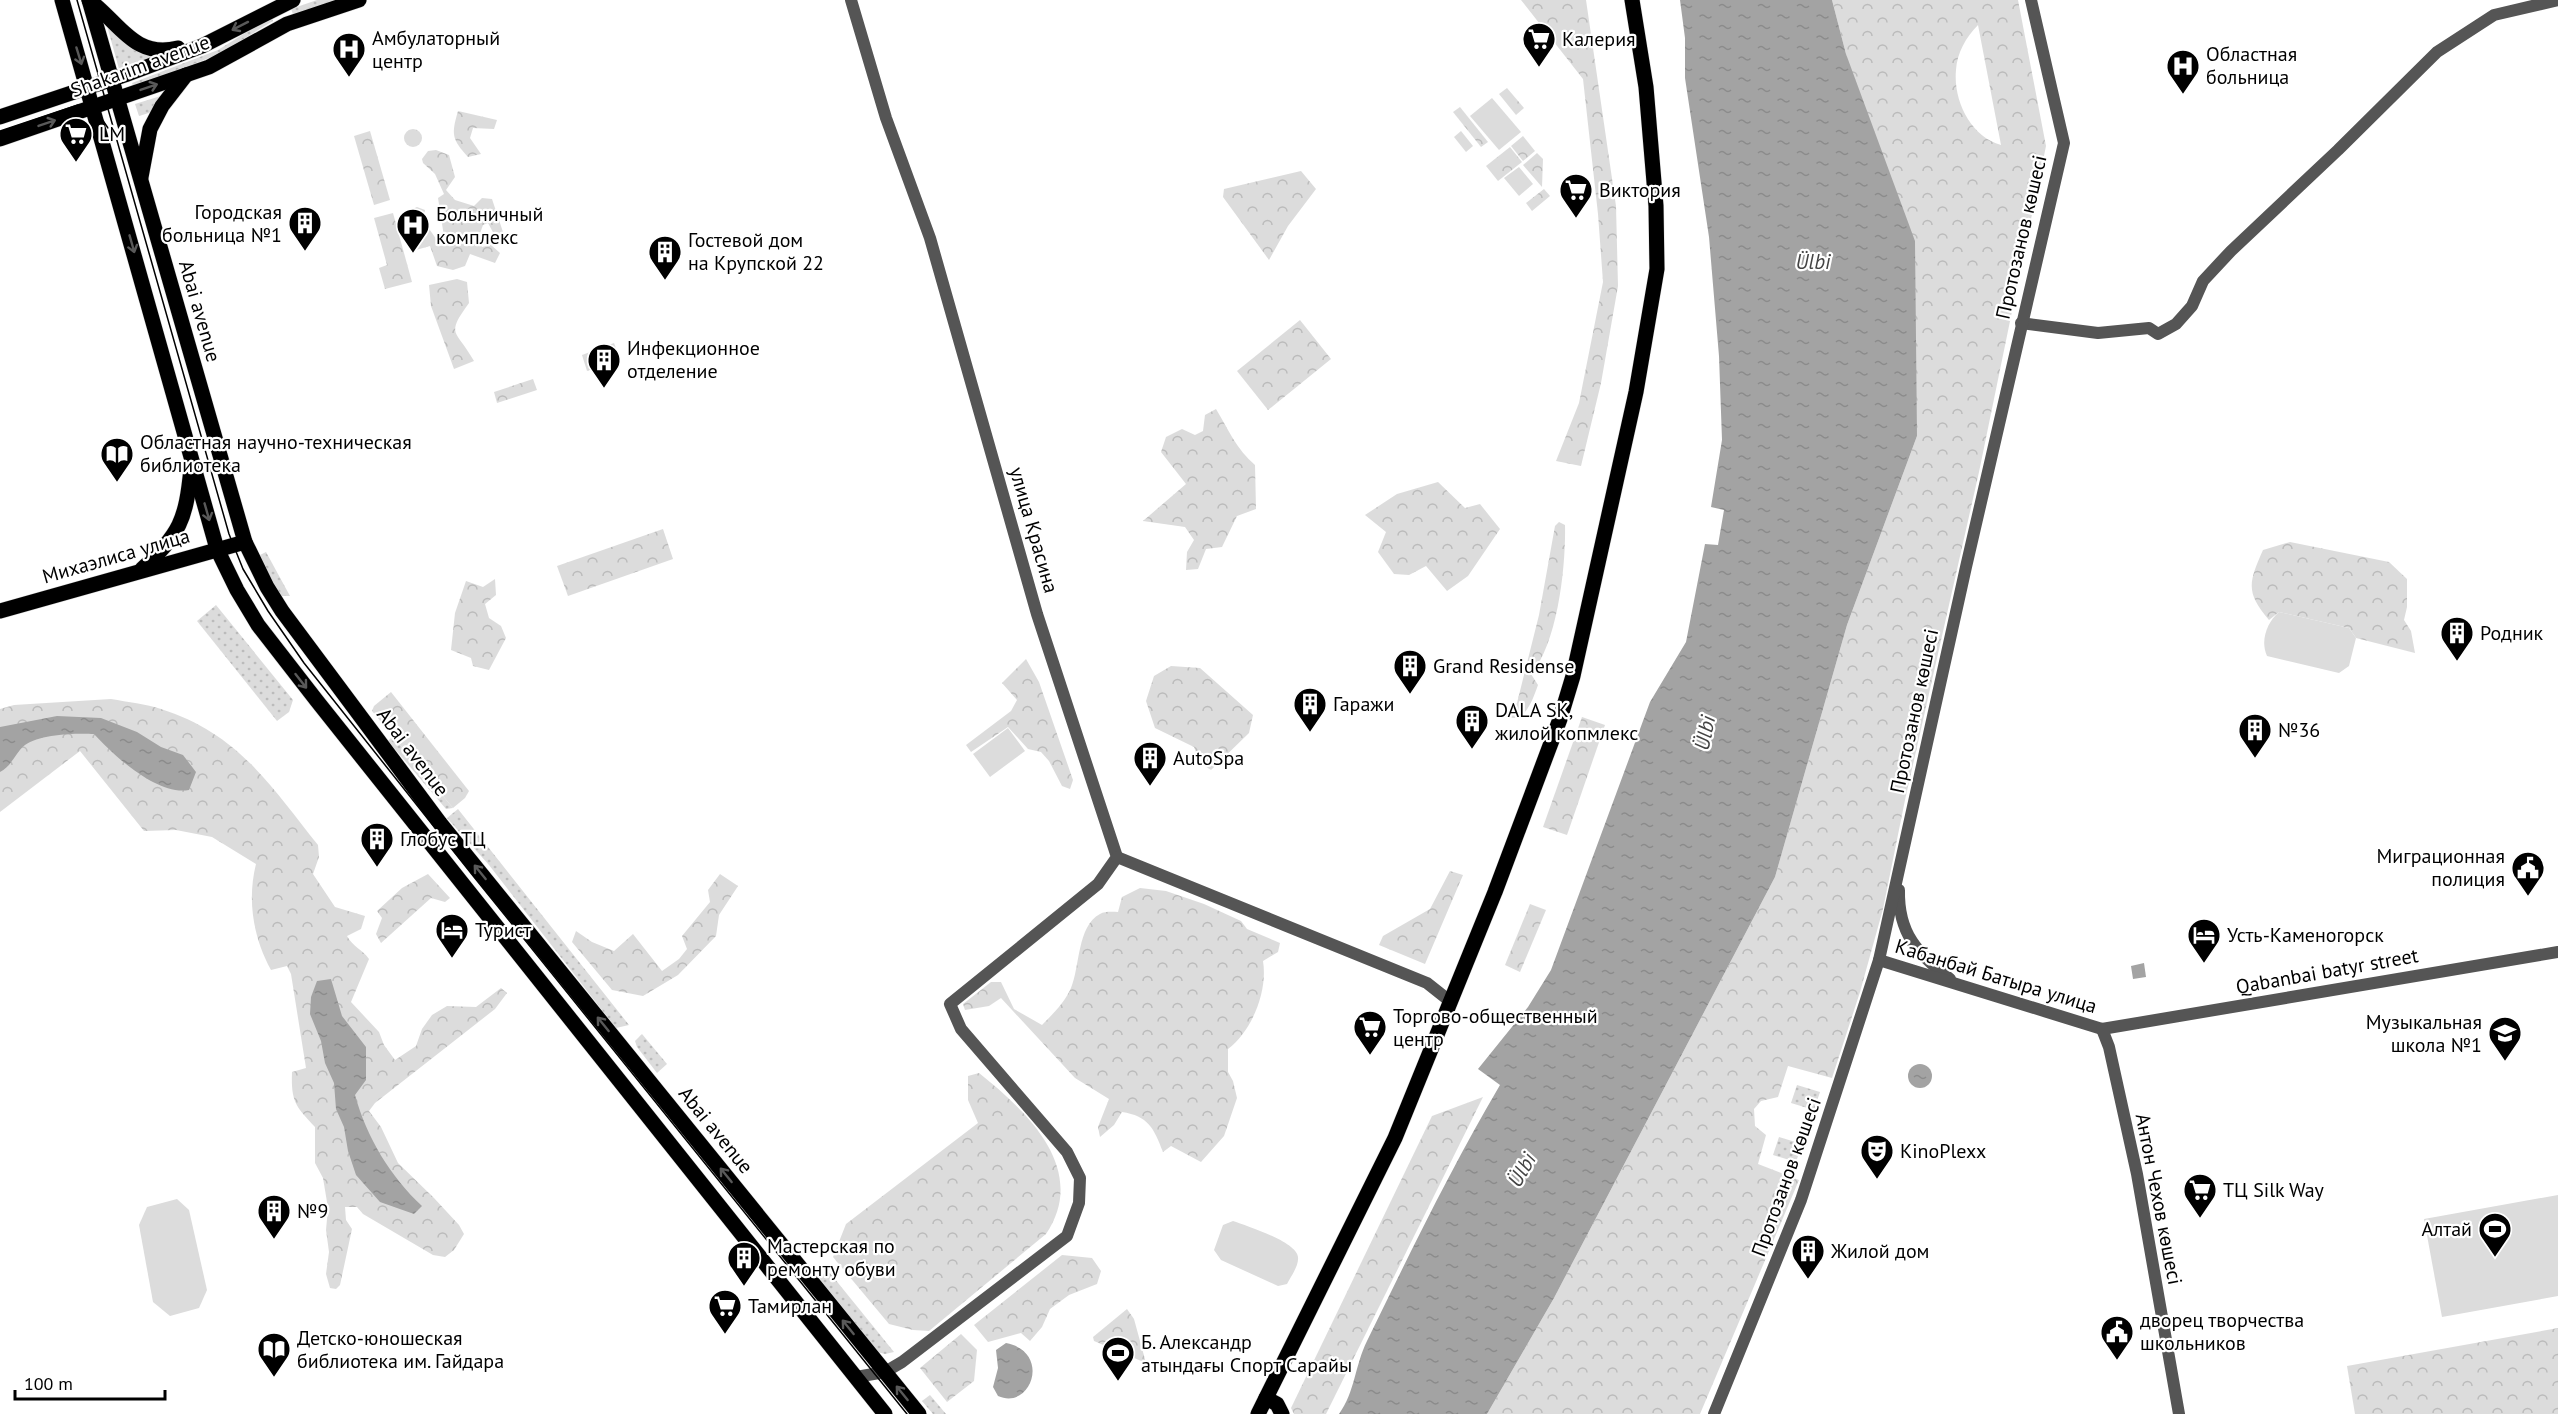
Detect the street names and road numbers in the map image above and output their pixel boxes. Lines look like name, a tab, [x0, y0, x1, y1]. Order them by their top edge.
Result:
street label: Shakarim avenue	[67, 29, 213, 103]
street label: Протозанов көшесі	[1989, 152, 2053, 322]
street label: Abai avenue	[173, 257, 227, 365]
street label: улица Красина	[1004, 464, 1064, 596]
street label: Михаэлиса улица	[39, 523, 193, 589]
street label: Протозанов көшесі	[1884, 626, 1944, 796]
street label: Abai avenue	[371, 702, 455, 802]
street label: Кабанбай Батыра улица	[1892, 933, 2100, 1019]
street label: Qabanbai batyr street	[2234, 942, 2420, 1000]
street label: Abai avenue	[673, 1081, 759, 1179]
street label: Протозанов көшесі	[1745, 1094, 1827, 1260]
street label: Антон Чехов көшесі	[2130, 1111, 2188, 1287]

